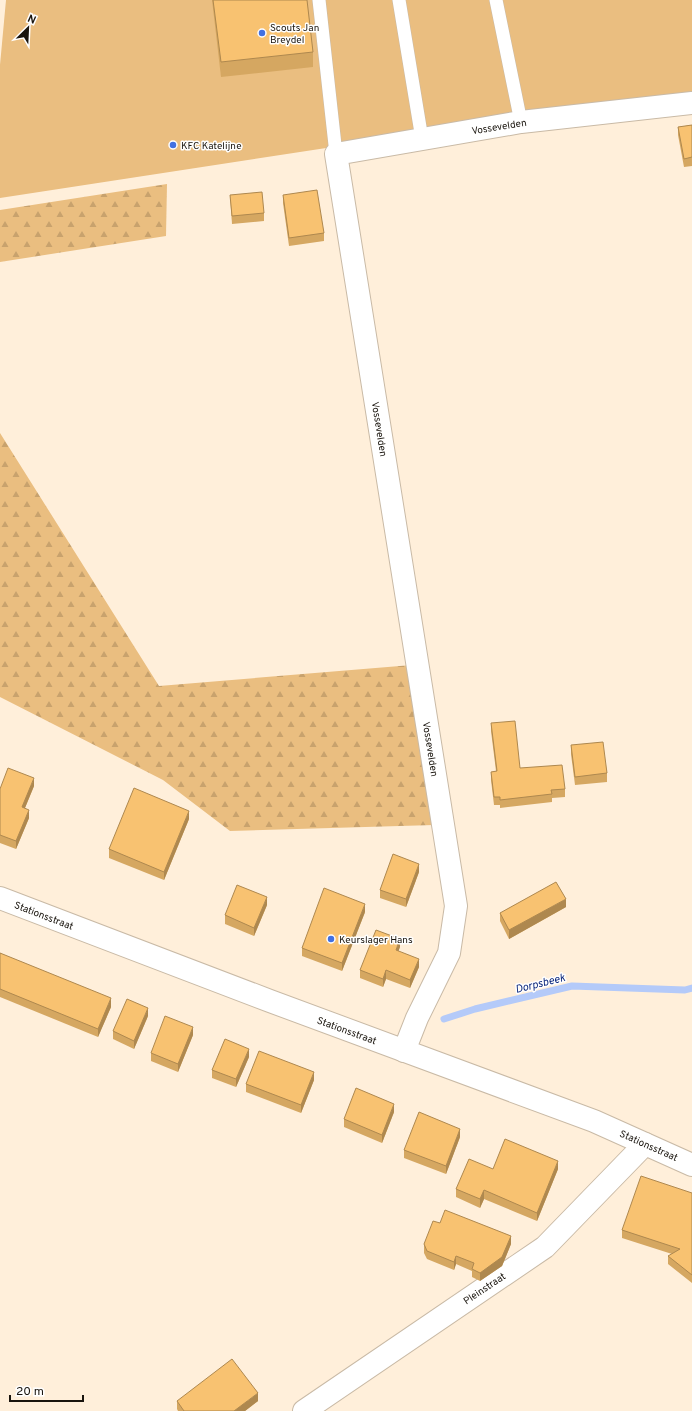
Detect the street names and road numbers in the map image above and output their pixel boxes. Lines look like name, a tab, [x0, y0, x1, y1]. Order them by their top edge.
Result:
street label: Vossevelden	[471, 117, 528, 138]
street label: Vossevelden	[368, 401, 389, 458]
street label: Vossevelden	[419, 721, 440, 778]
street label: Stationsstraat	[12, 899, 75, 934]
street label: Stationsstraat	[315, 1015, 378, 1048]
street label: Stationsstraat	[617, 1128, 680, 1165]
street label: Pleinstraat	[461, 1270, 509, 1308]

